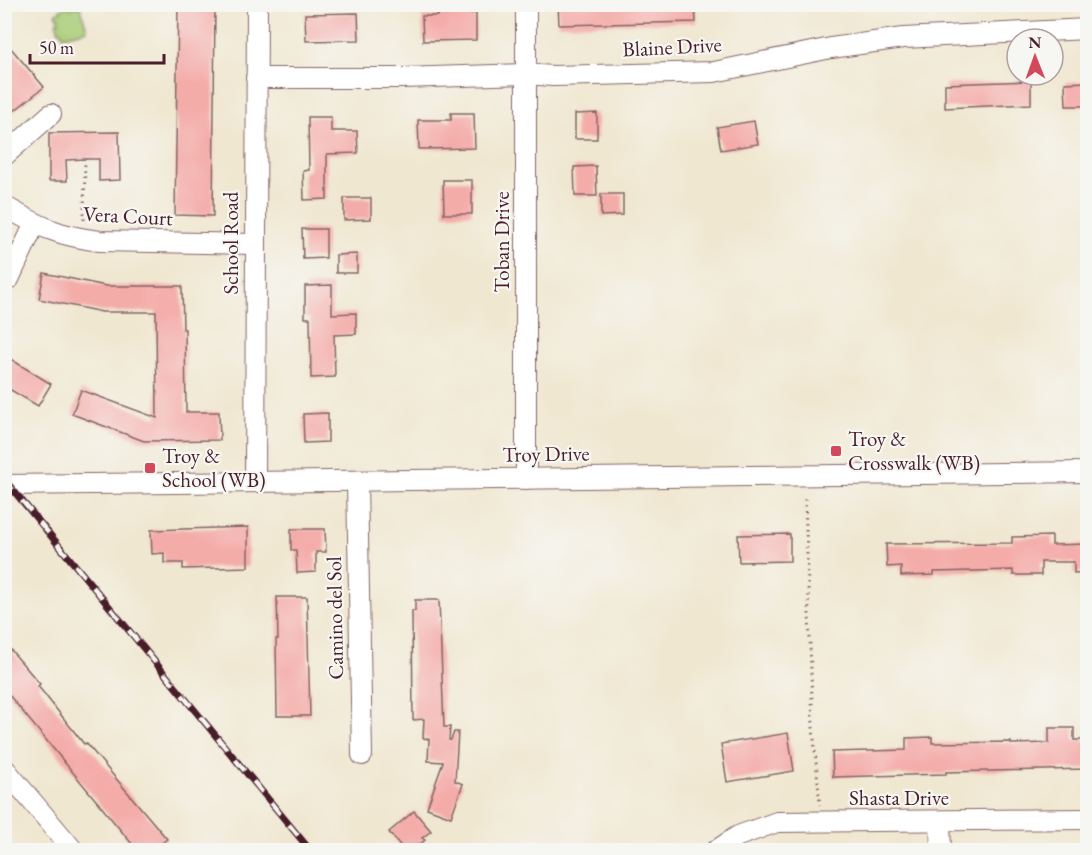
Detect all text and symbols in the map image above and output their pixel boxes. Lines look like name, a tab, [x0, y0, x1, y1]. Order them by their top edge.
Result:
scale bar	[30, 27, 164, 65]
north arrow	[1005, 27, 1065, 87]
street label: Blaine Drive	[622, 30, 722, 63]
text: N	[1028, 32, 1041, 53]
text: 50 m	[39, 36, 74, 59]
street label: School Road	[217, 191, 244, 294]
street label: Toban Drive	[488, 191, 515, 293]
street label: Vera Court	[82, 200, 174, 231]
place label: Troy & Crosswalk (WB)	[848, 425, 980, 476]
street label: Troy Drive	[502, 439, 590, 468]
place label: Troy & School (WB)	[162, 442, 266, 493]
marker: Troy & Crosswalk (WB)	[829, 444, 843, 458]
marker: Troy & School (WB)	[143, 461, 157, 475]
street label: Camino del Sol	[320, 556, 349, 680]
street label: Shasta Drive	[849, 784, 949, 811]

